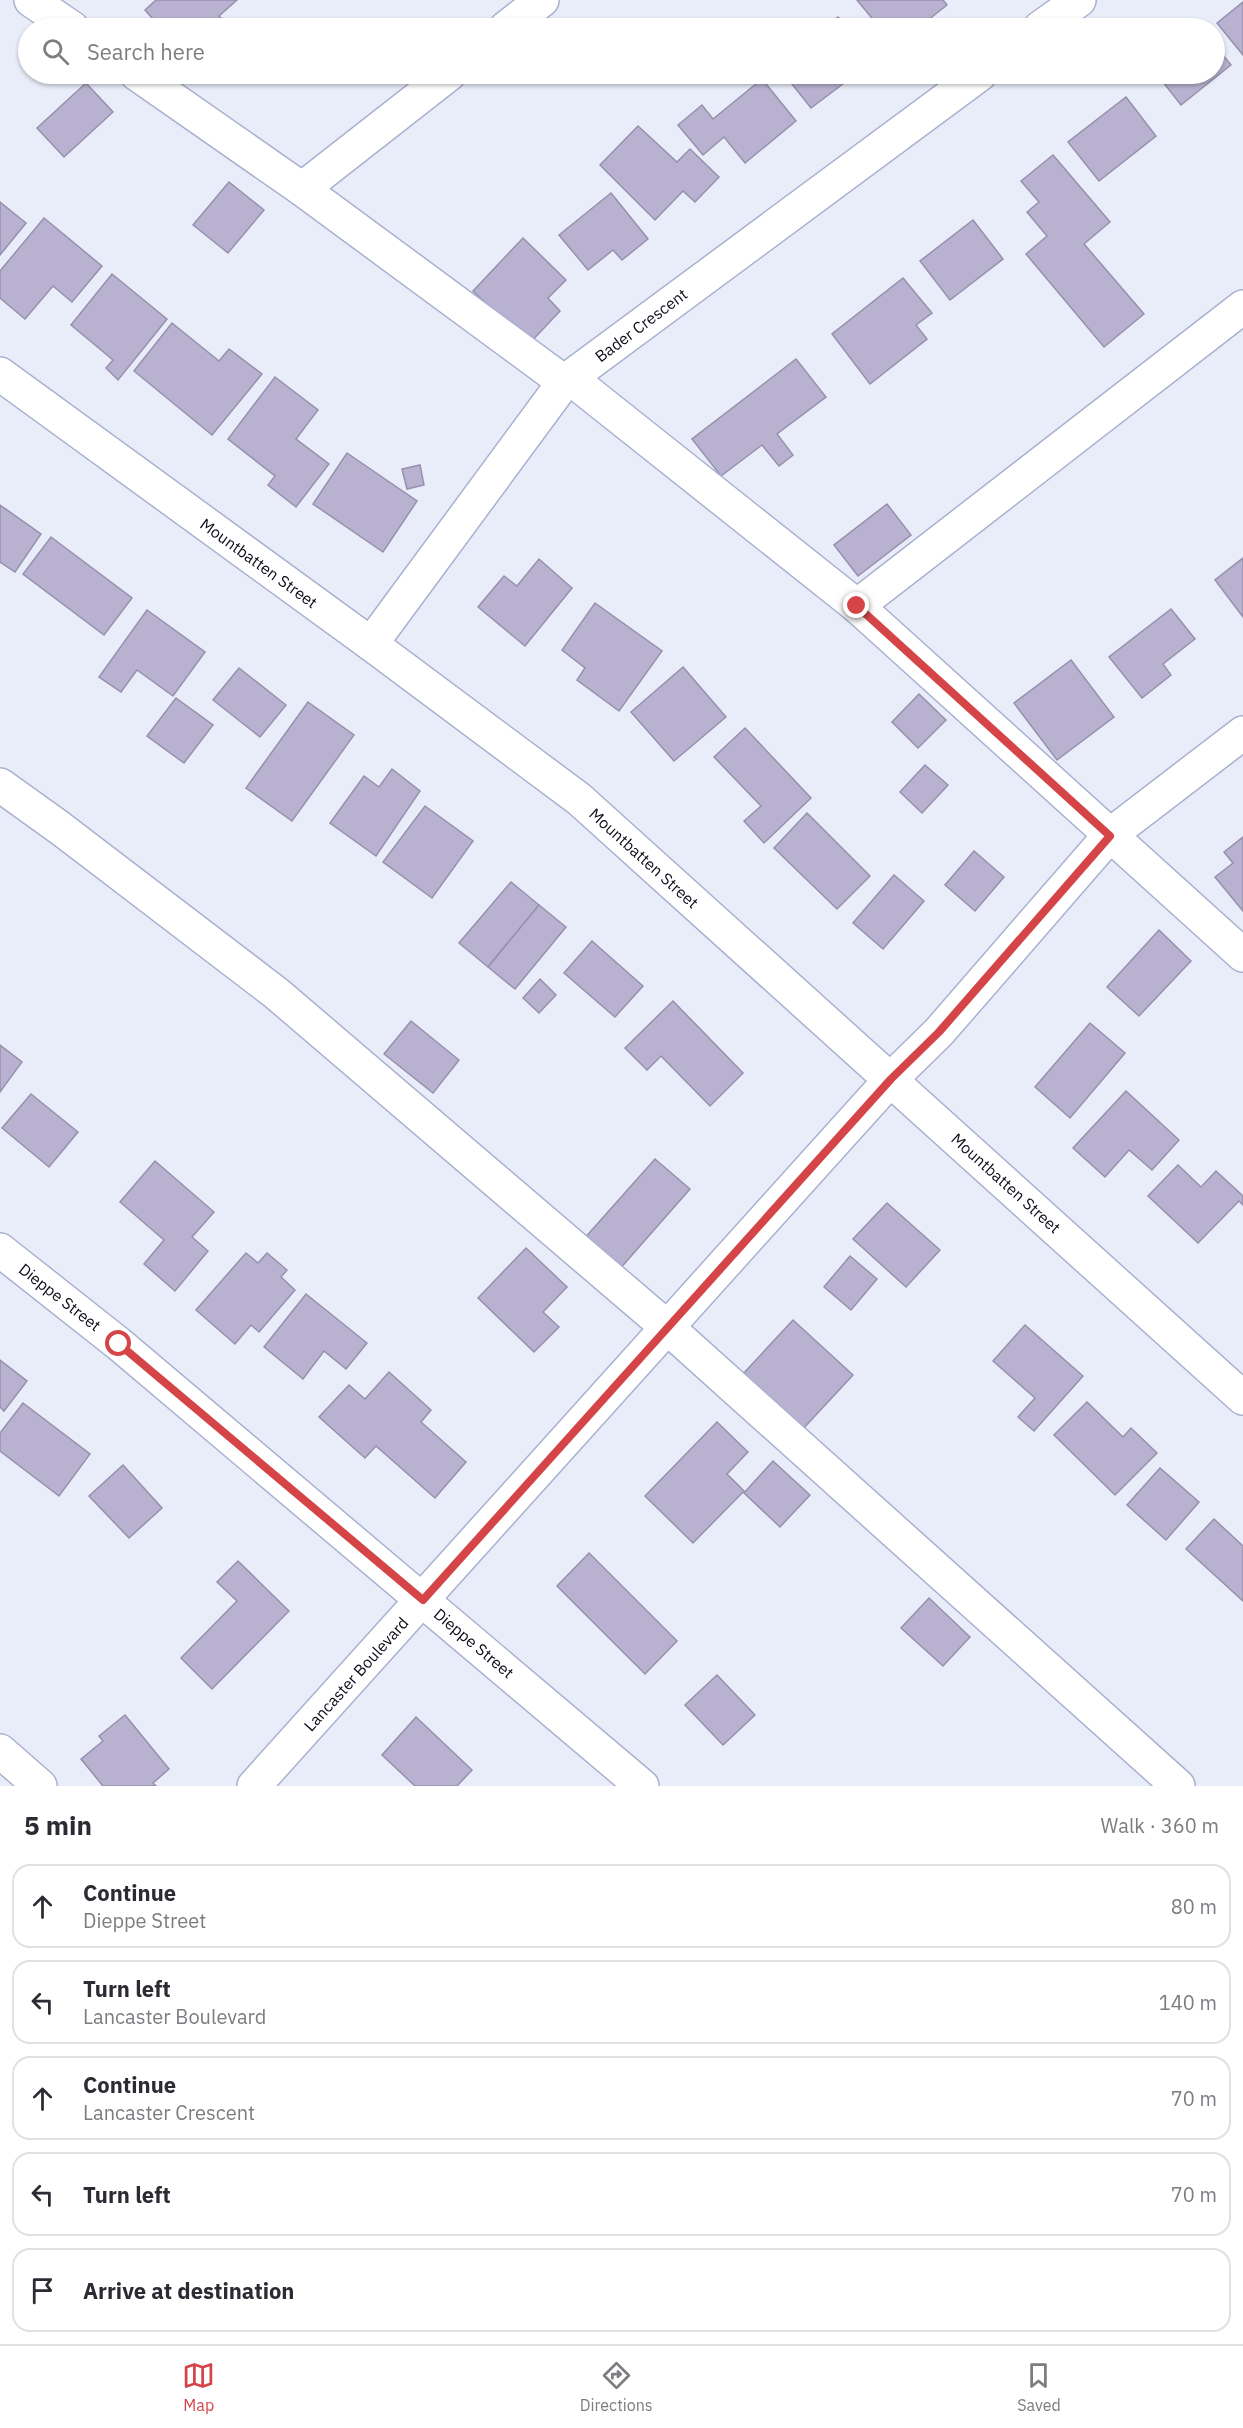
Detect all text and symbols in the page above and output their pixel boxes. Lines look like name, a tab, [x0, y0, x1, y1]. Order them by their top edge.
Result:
search box	[18, 18, 1225, 84]
icon: search	[39, 35, 72, 68]
text: Search here	[87, 37, 205, 66]
street label: Bader Crescent	[591, 284, 691, 366]
street label: Mountbatten Street	[196, 514, 322, 612]
route end	[843, 592, 869, 618]
street label: Mountbatten Street	[585, 804, 703, 912]
street label: Mountbatten Street	[947, 1129, 1065, 1237]
street label: Dieppe Street	[15, 1259, 105, 1335]
route start	[105, 1330, 131, 1356]
street label: Dieppe Street	[430, 1604, 518, 1682]
street label: Lancaster Boulevard	[299, 1613, 413, 1735]
text: 5 min	[24, 1808, 92, 1842]
text: Walk · 360 m	[1101, 1812, 1219, 1839]
text: Continue	[83, 1878, 176, 1907]
icon: ahead	[26, 1890, 59, 1923]
text: 80 m	[1171, 1893, 1217, 1920]
text: Dieppe Street	[83, 1907, 206, 1934]
text: Turn left	[83, 1974, 171, 2003]
icon: left	[26, 1986, 59, 2019]
text: 140 m	[1159, 1989, 1217, 2016]
text: Lancaster Boulevard	[83, 2003, 266, 2030]
text: Continue	[83, 2070, 176, 2099]
icon: ahead	[26, 2082, 59, 2115]
text: 70 m	[1171, 2085, 1217, 2112]
text: Lancaster Crescent	[83, 2099, 255, 2126]
icon: left	[26, 2178, 59, 2211]
text: Turn left	[83, 2180, 171, 2209]
text: 70 m	[1171, 2181, 1217, 2208]
icon: arrive	[26, 2274, 59, 2307]
text: Arrive at destination	[83, 2276, 294, 2305]
tab: Map	[182, 2359, 215, 2415]
tab: Directions	[580, 2359, 653, 2415]
tab: Saved	[1017, 2359, 1061, 2415]

